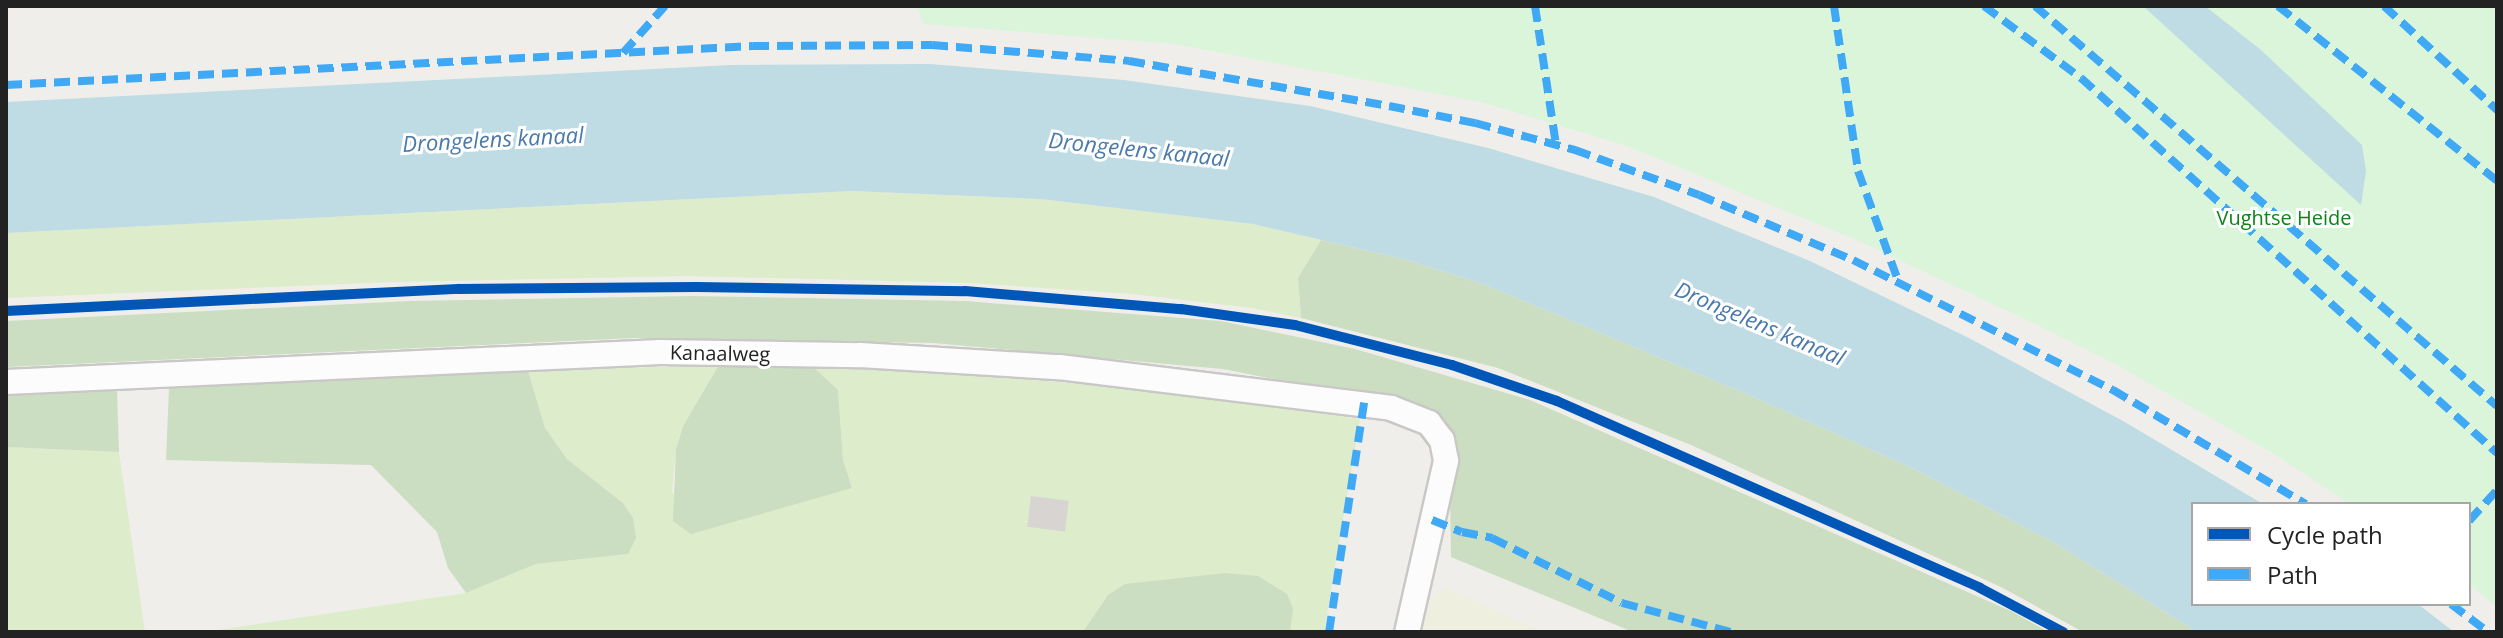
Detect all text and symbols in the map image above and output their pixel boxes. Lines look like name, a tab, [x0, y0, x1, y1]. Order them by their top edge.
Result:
water label: Drongelens kanaal	[402, 121, 584, 157]
water label: Drongelens kanaal	[1047, 126, 1231, 172]
park label: Vughtse Heide	[2217, 205, 2351, 229]
water label: Drongelens kanaal	[1671, 275, 1849, 371]
street label: Kanaalweg	[670, 340, 770, 366]
legend	[2191, 502, 2471, 606]
text: Cycle path	[2267, 518, 2383, 551]
text: Path	[2267, 558, 2318, 591]

